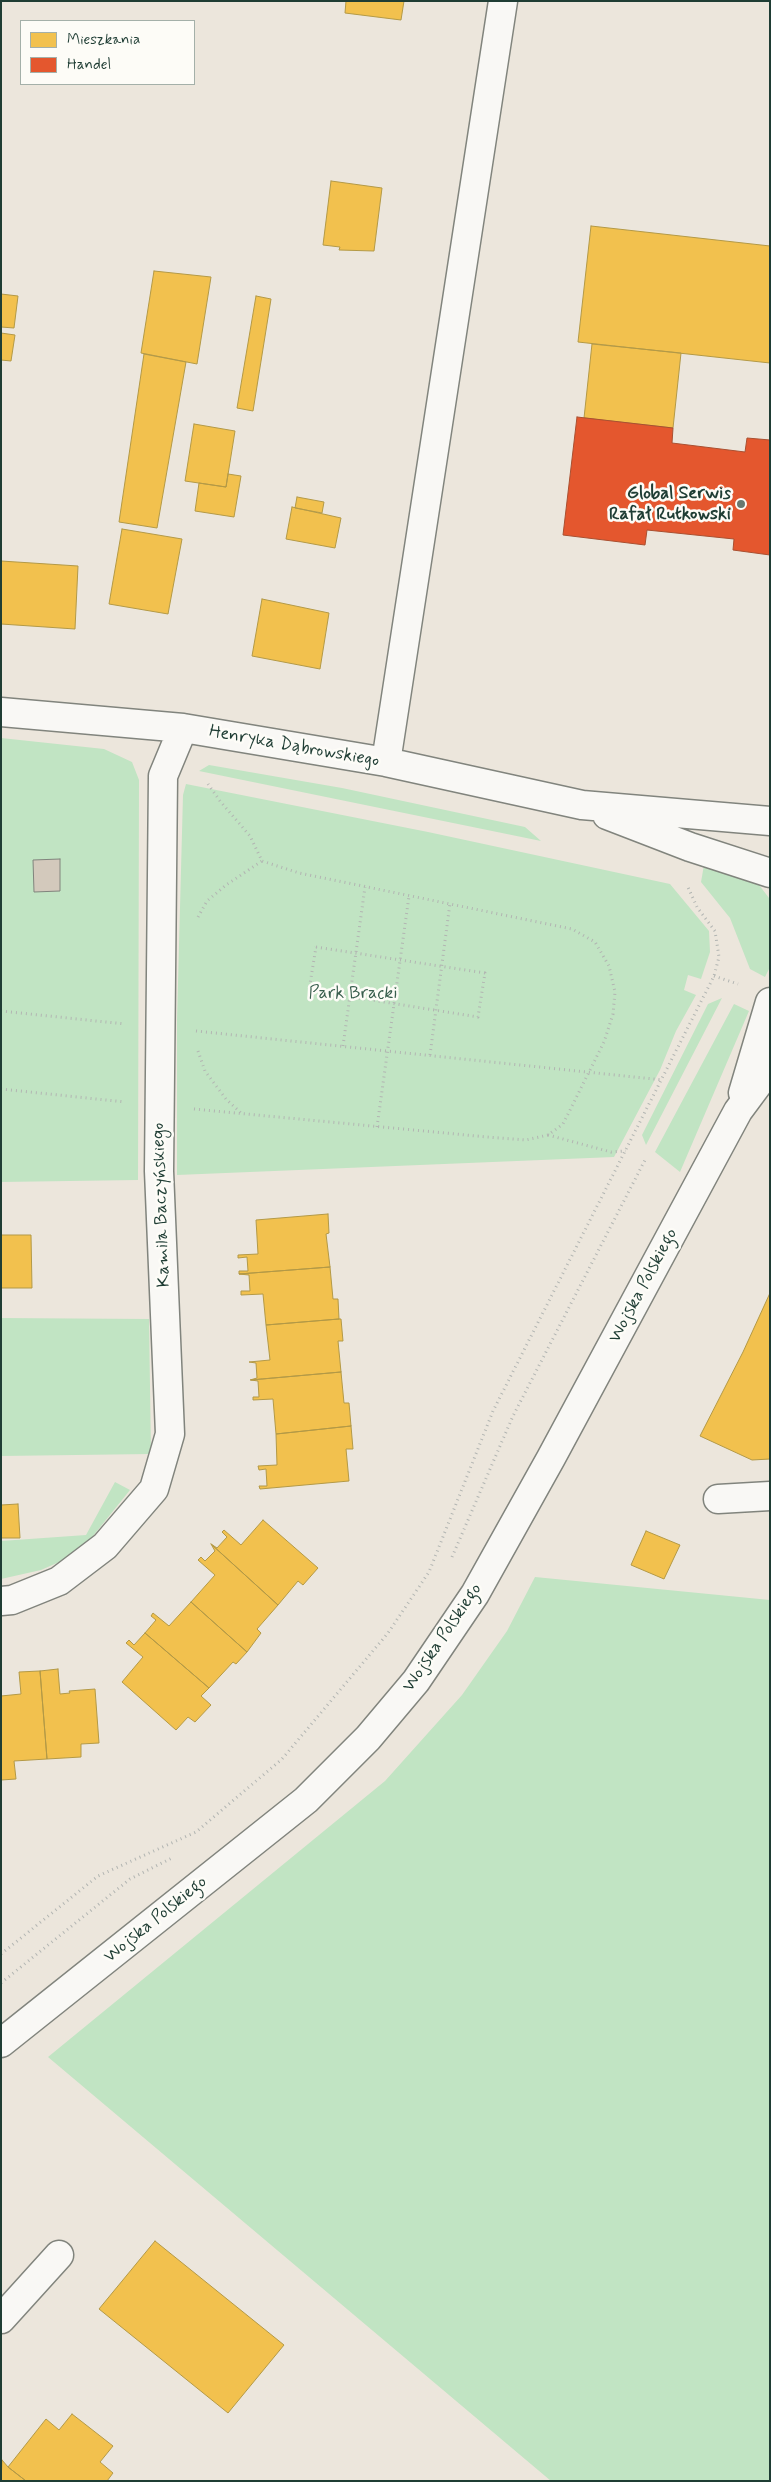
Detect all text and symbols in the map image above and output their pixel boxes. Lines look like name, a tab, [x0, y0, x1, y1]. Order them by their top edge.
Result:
legend	[20, 20, 195, 85]
text: Mieszkania	[67, 30, 140, 50]
text: Handel	[67, 55, 111, 75]
place label: Global Serwis Rafał Rutkowski	[609, 483, 731, 526]
marker: Global Serwis Rafał Rutkowski	[735, 498, 747, 510]
street label: Henryka Dąbrowskiego	[207, 721, 381, 773]
park label: Park Bracki	[308, 983, 398, 1005]
street label: Kamila Baczyńskiego	[148, 1122, 176, 1288]
street label: Wojska Polskiego	[605, 1225, 683, 1347]
street label: Wojska Polskiego	[399, 1580, 487, 1696]
street label: Wojska Polskiego	[100, 1872, 212, 1968]

